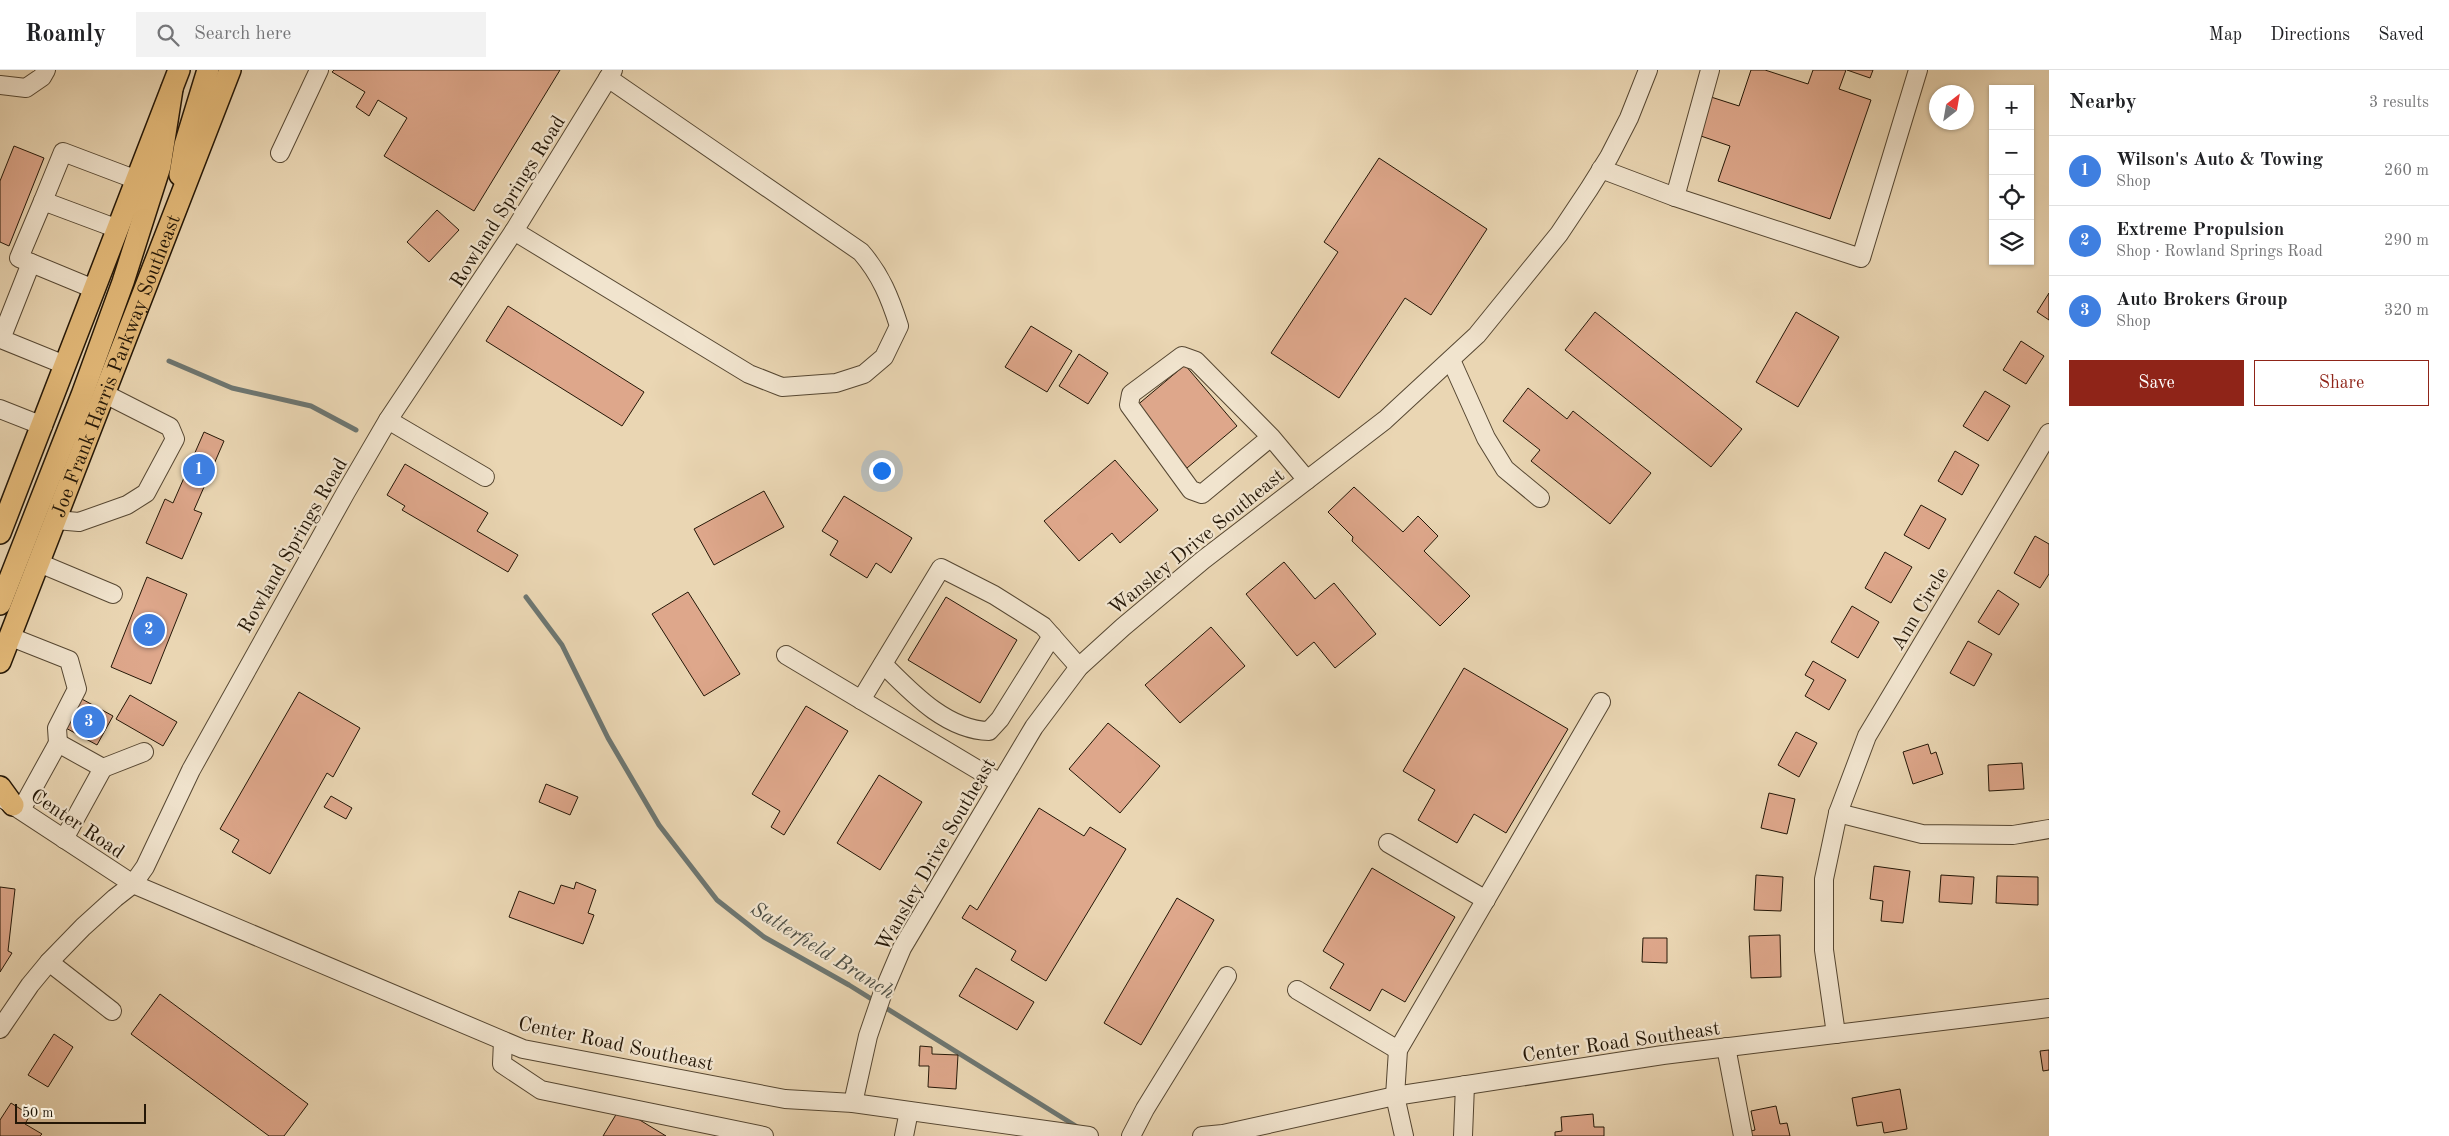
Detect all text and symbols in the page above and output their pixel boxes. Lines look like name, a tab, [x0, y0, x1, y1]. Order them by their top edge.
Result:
search box	[136, 12, 486, 57]
icon: search	[154, 21, 182, 49]
text: Roamly	[25, 23, 106, 47]
text: Search here	[194, 25, 291, 44]
text: Map	[2209, 26, 2242, 44]
text: Directions	[2270, 26, 2350, 44]
text: Saved	[2378, 26, 2424, 44]
north arrow	[1929, 85, 1974, 130]
map controls	[1989, 85, 2034, 265]
button: +	[1989, 85, 2034, 130]
text: Nearby	[2069, 92, 2137, 113]
text: 3 results	[2369, 95, 2429, 111]
street label: Rowland Springs Road	[448, 113, 570, 291]
button: −	[1989, 130, 2034, 175]
text: Wilson's Auto & Towing	[2116, 151, 2323, 170]
text: 1	[2080, 163, 2090, 179]
text: 260 m	[2384, 163, 2429, 179]
text: Shop	[2116, 174, 2151, 190]
button: locate	[1989, 175, 2034, 220]
street label: Joe Frank Harris Parkway Southeast	[49, 212, 185, 521]
button: layers	[1989, 220, 2034, 265]
text: Extreme Propulsion	[2116, 221, 2284, 240]
text: 2	[2080, 233, 2090, 249]
text: 290 m	[2384, 233, 2429, 249]
text: Shop · Rowland Springs Road	[2116, 244, 2323, 260]
text: Auto Brokers Group	[2116, 291, 2288, 310]
text: 3	[2080, 303, 2090, 319]
text: 320 m	[2384, 303, 2429, 319]
text: Shop	[2116, 314, 2151, 330]
button: Save	[2069, 360, 2244, 406]
button: Share	[2254, 360, 2429, 406]
pin: 1	[183, 451, 215, 489]
street label: Rowland Springs Road	[235, 455, 352, 637]
your location	[869, 458, 895, 484]
street label: Wansley Drive Southeast	[1106, 466, 1289, 619]
street label: Ann Circle	[1888, 564, 1953, 654]
pin: 2	[133, 611, 165, 649]
pin: 3	[73, 703, 105, 741]
street label: Wansley Drive Southeast	[873, 755, 1000, 955]
street label: Center Road	[27, 786, 127, 863]
water label: Satterfield Branch	[747, 899, 898, 1004]
street label: Center Road Southeast	[516, 1014, 715, 1075]
street label: Center Road Southeast	[1521, 1019, 1721, 1067]
scale bar	[15, 1101, 146, 1124]
text: 50 m	[22, 1106, 53, 1120]

